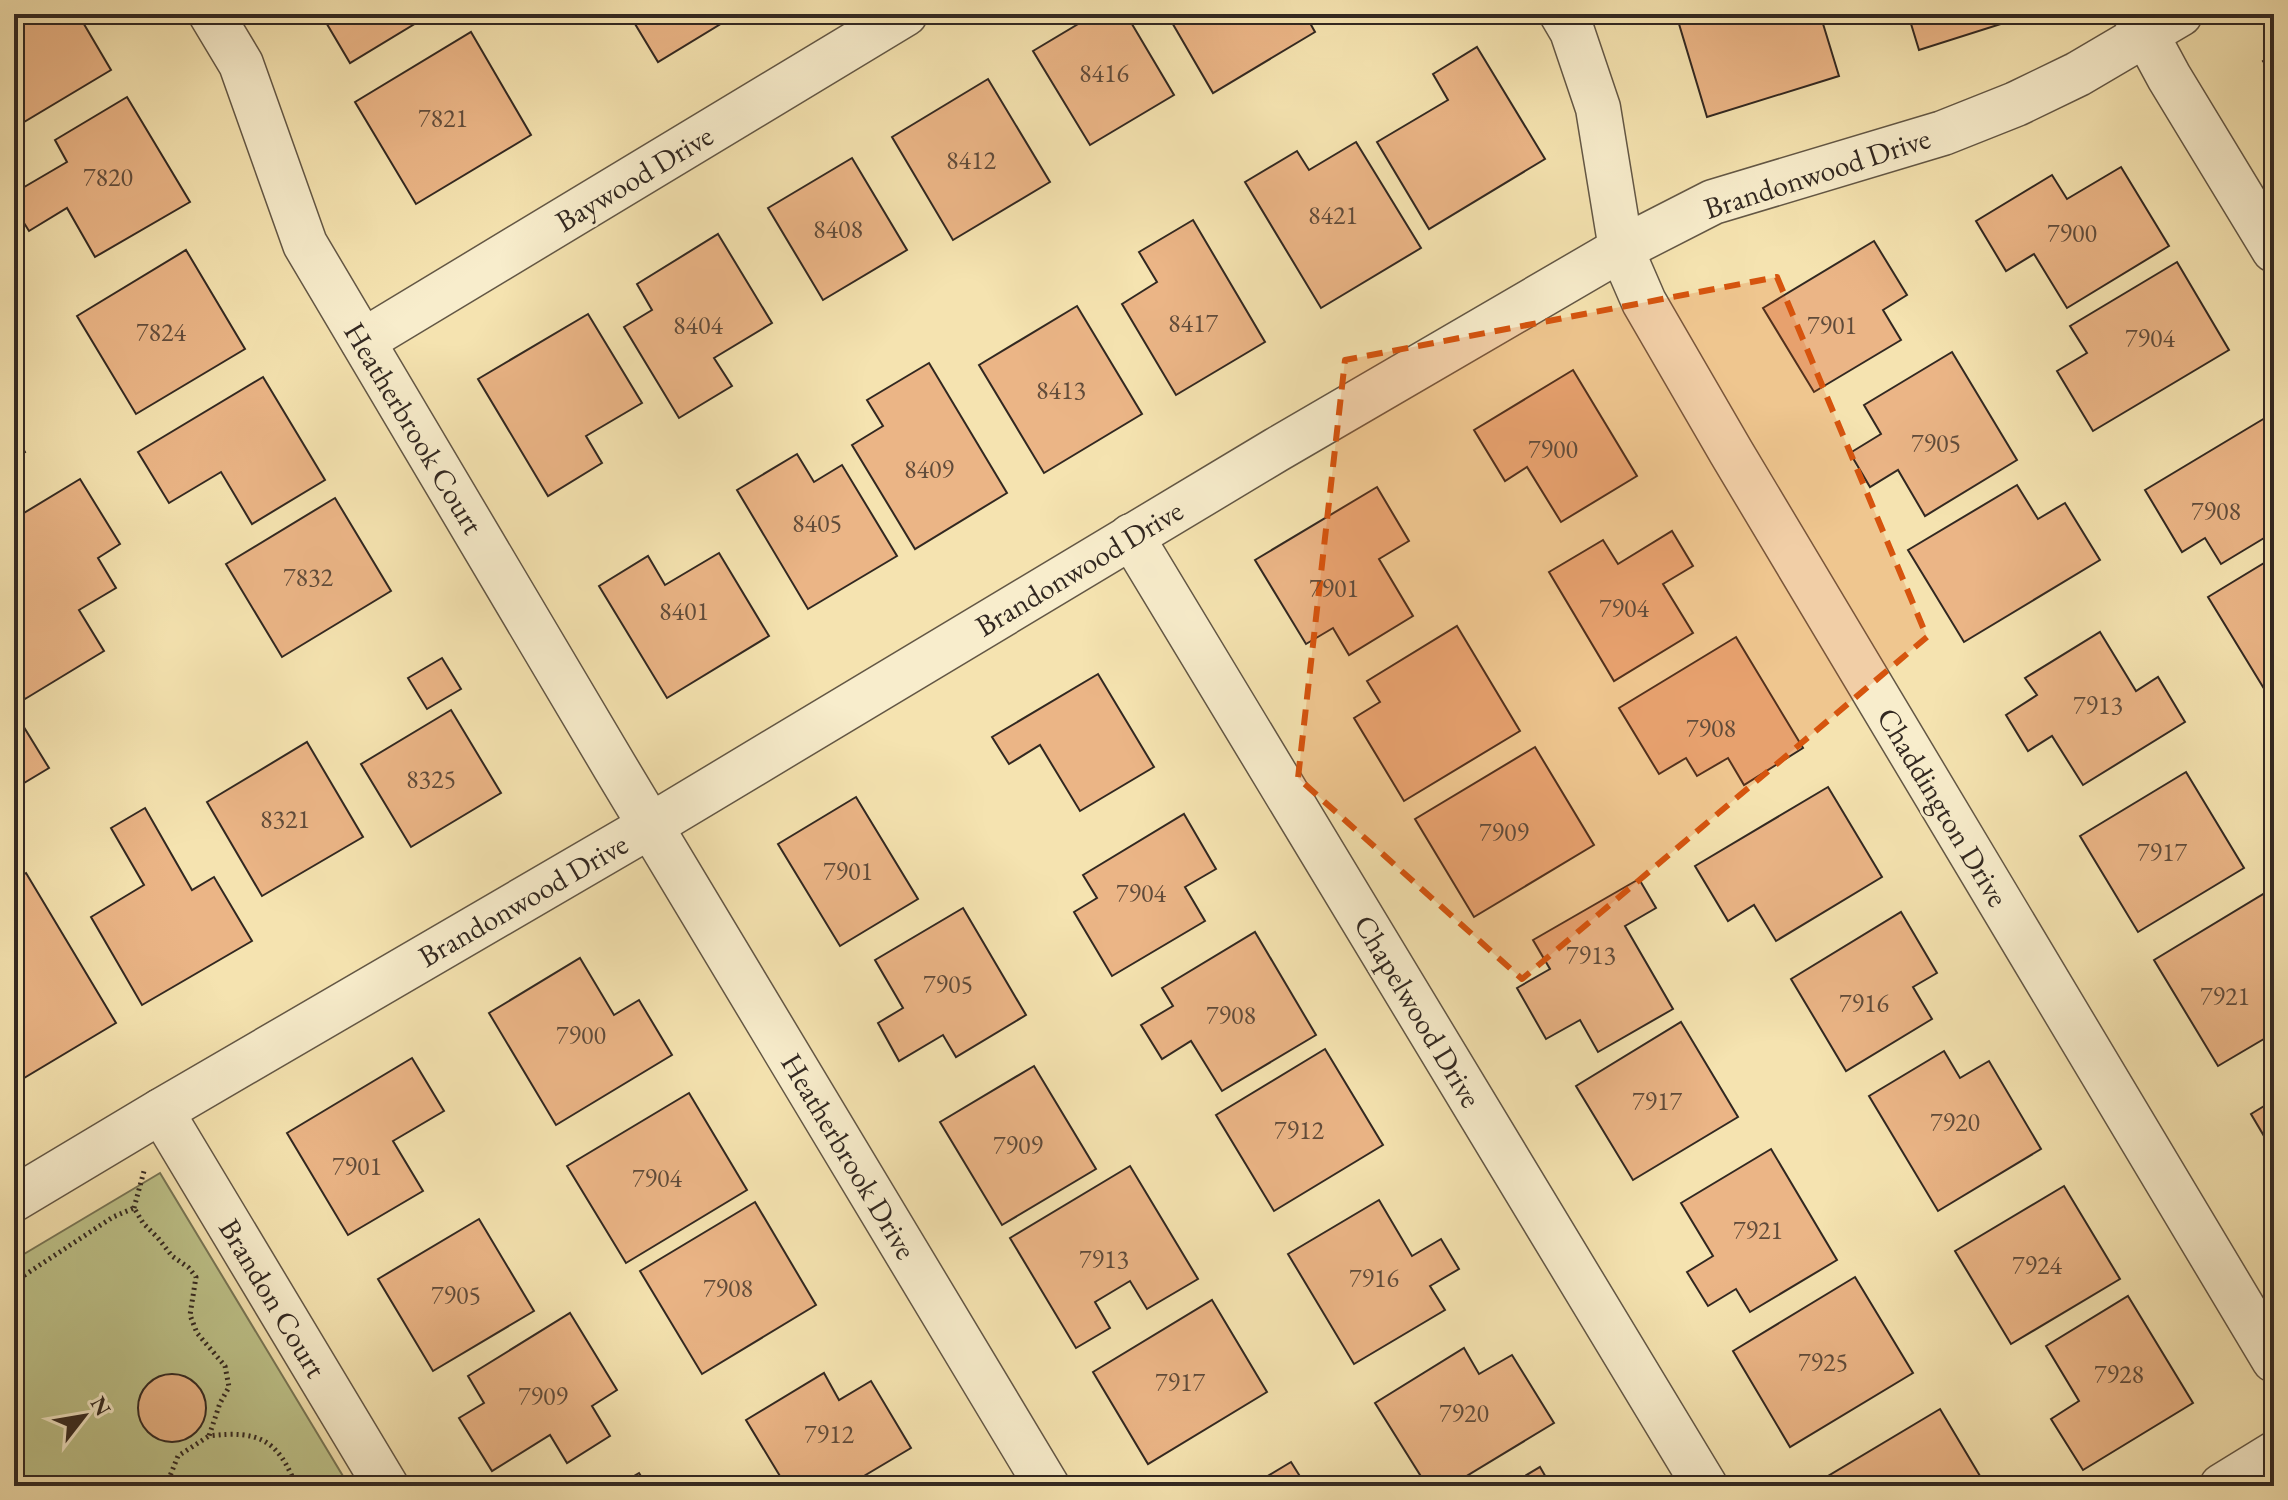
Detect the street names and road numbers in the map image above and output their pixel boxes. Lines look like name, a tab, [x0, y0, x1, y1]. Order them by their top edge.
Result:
street label: Baywood Drive	[548, 116, 720, 240]
street label: Brandonwood Drive	[1699, 118, 1935, 228]
street label: Heatherbrook Court	[335, 315, 493, 542]
street label: Brandonwood Drive	[968, 491, 1190, 645]
street label: Chaddington Drive	[1868, 700, 2018, 914]
street label: Brandonwood Drive	[411, 824, 635, 976]
street label: Chapelwood Drive	[1345, 908, 1491, 1114]
street label: Heatherbrook Drive	[772, 1046, 926, 1266]
street label: Brandon Court	[210, 1211, 336, 1385]

